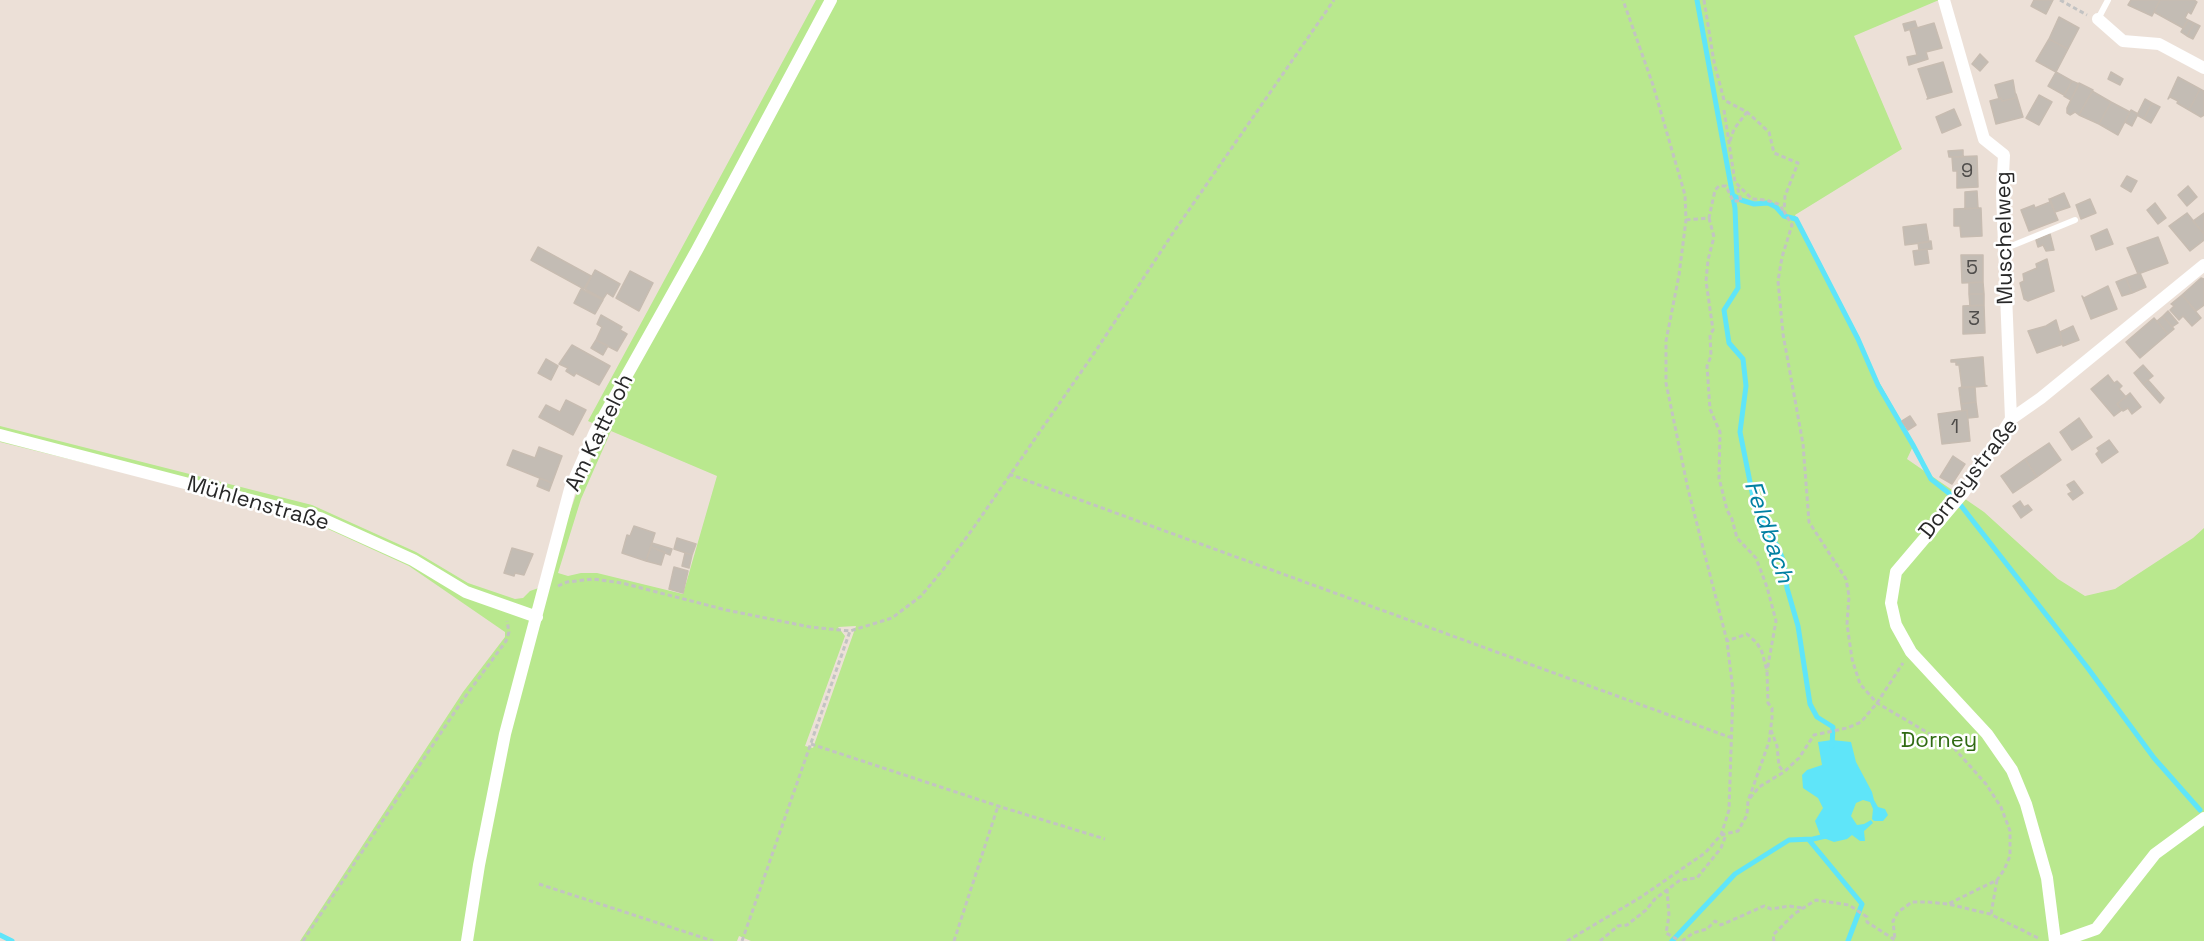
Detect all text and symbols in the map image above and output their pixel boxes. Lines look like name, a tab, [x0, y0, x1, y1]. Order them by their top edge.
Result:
house number: 9	[1961, 160, 1973, 184]
street label: Muschelweg	[1991, 171, 2019, 305]
house number: 5	[1966, 257, 1978, 281]
house number: 3	[1968, 308, 1980, 332]
street label: Am Katteloh	[560, 370, 640, 496]
street label: Dorneystraße	[1914, 414, 2024, 544]
house number: 1	[1951, 416, 1959, 440]
street label: Mühlenstraße	[184, 471, 332, 537]
water label: Feldbach	[1737, 477, 1799, 587]
park label: Dorney	[1901, 728, 1977, 754]

